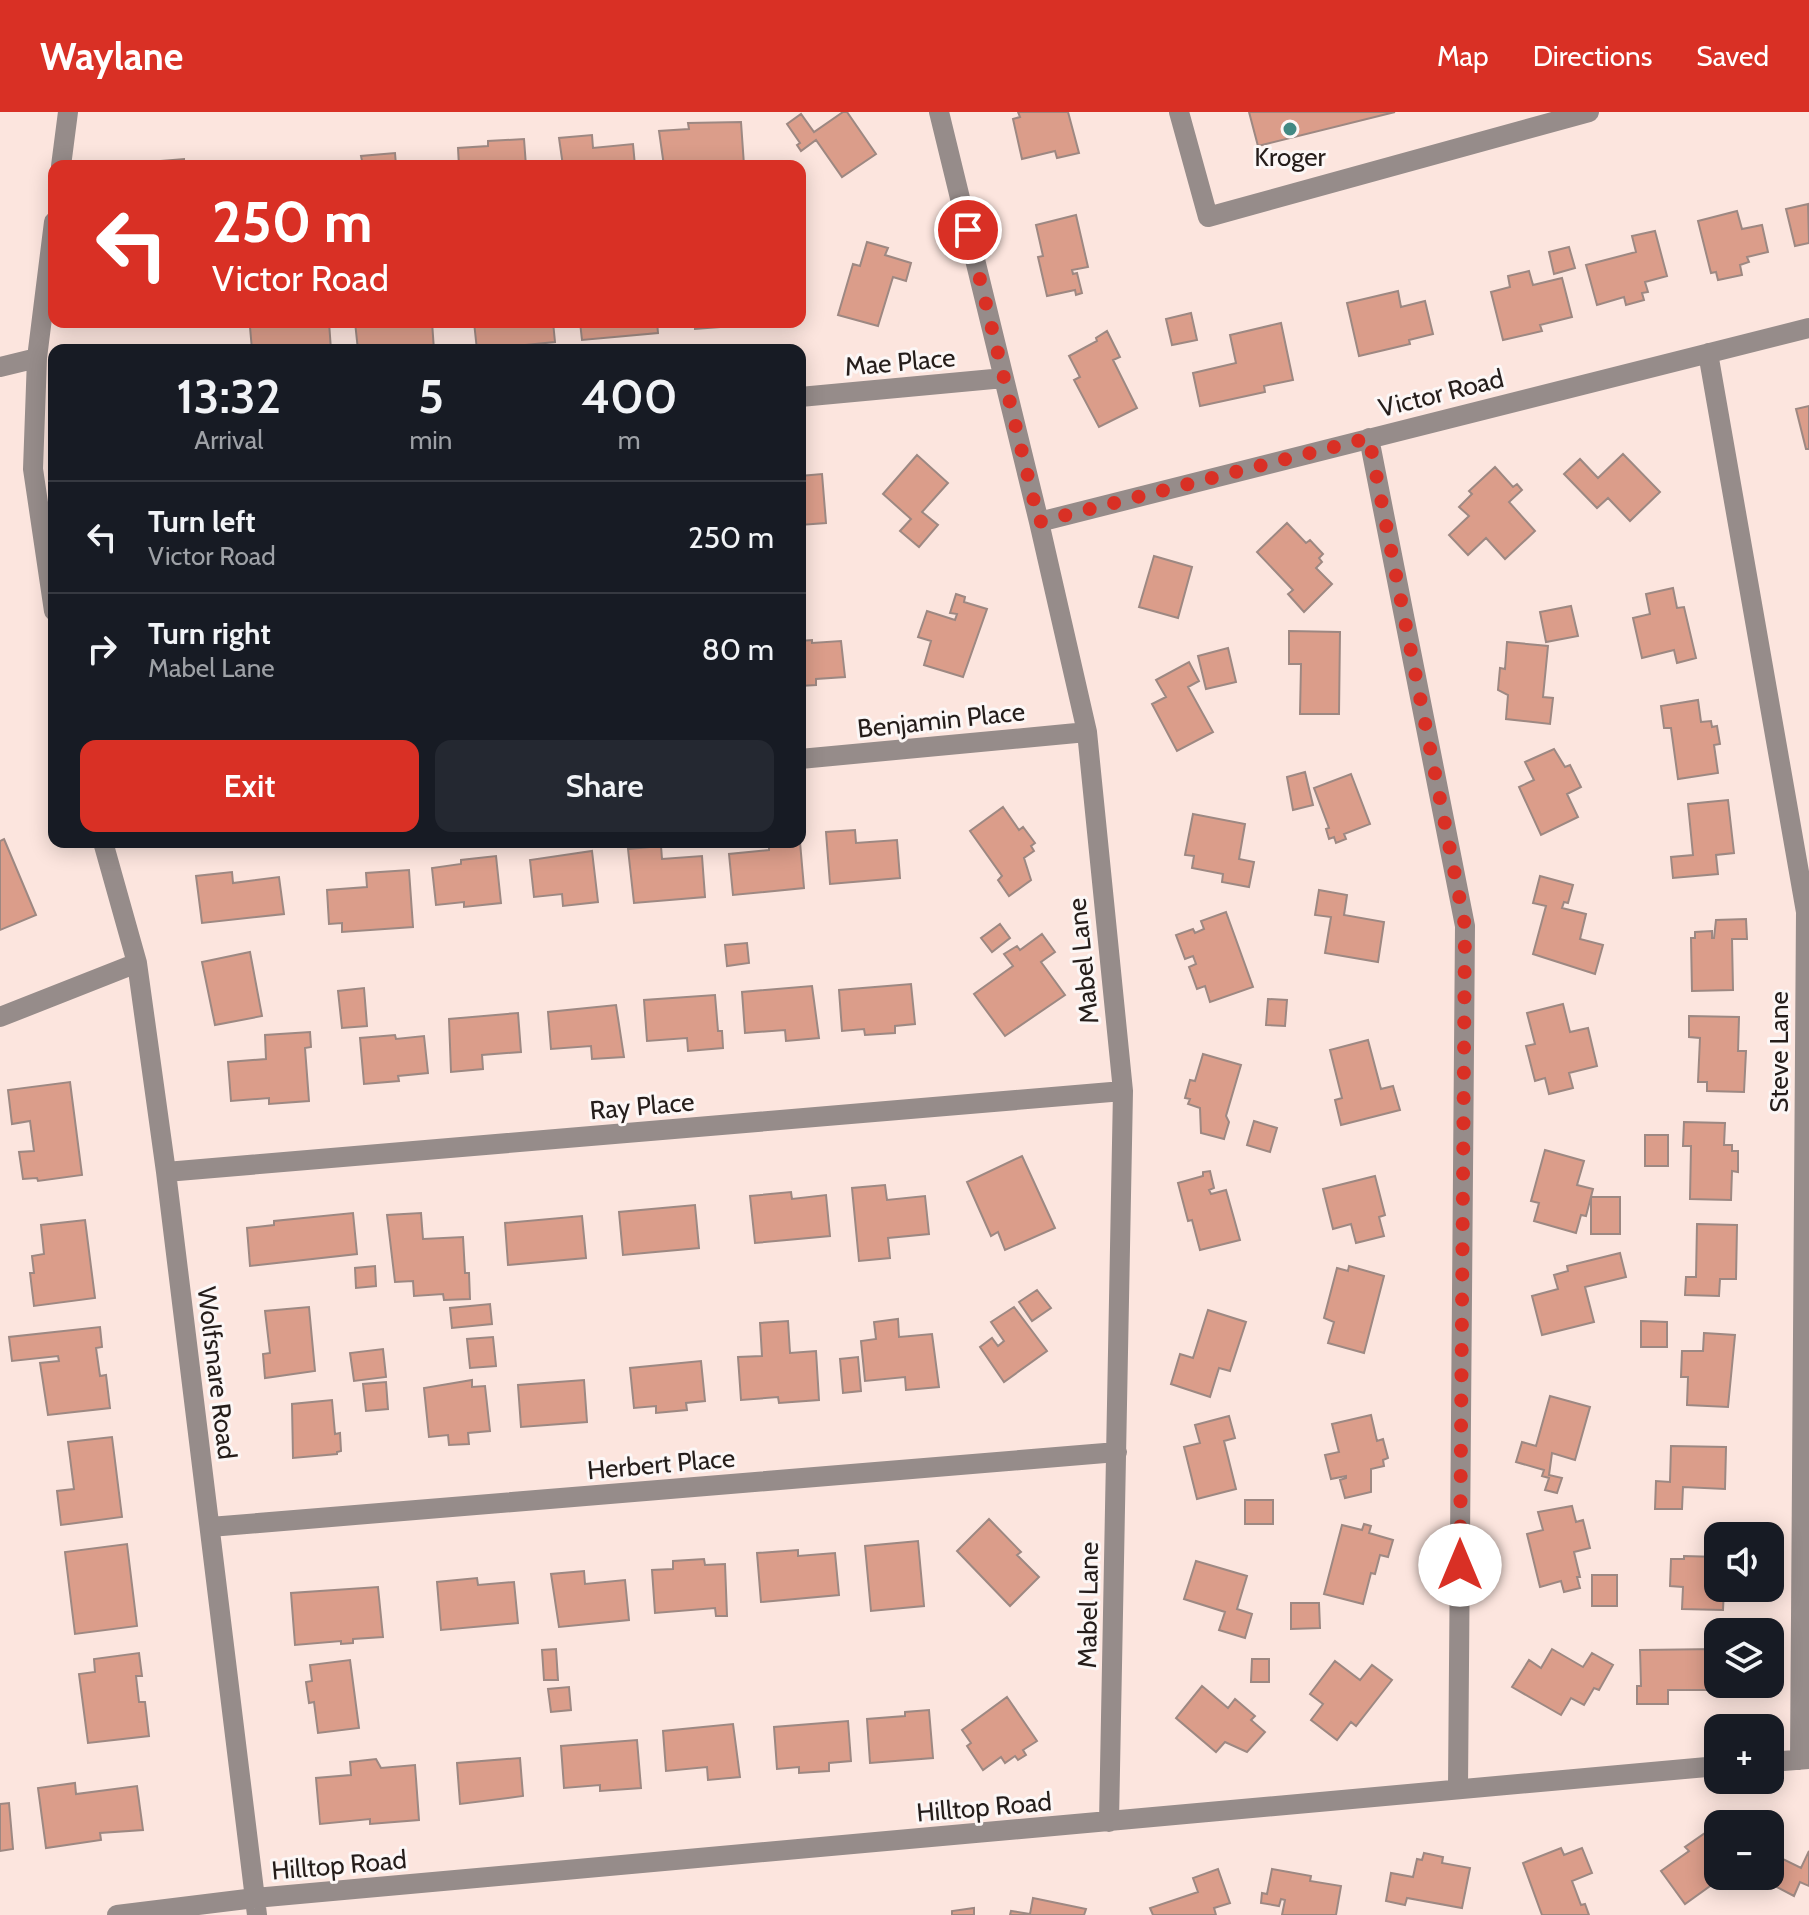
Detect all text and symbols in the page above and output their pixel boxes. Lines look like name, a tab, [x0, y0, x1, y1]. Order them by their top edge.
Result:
text: Waylane	[40, 33, 183, 80]
text: Map	[1437, 39, 1489, 73]
text: Directions	[1533, 39, 1652, 73]
text: Saved	[1696, 39, 1769, 73]
marker: Kroger	[1281, 120, 1299, 138]
place label: Kroger	[1254, 141, 1326, 173]
text: 250 m	[212, 188, 373, 256]
icon: left	[80, 192, 184, 296]
pin	[934, 196, 1002, 264]
icon: arrive	[946, 208, 990, 252]
text: Victor Road	[212, 256, 389, 300]
street label: Mae Place	[843, 341, 957, 383]
street label: Victor Road	[1375, 362, 1507, 424]
text: 13:32	[177, 367, 281, 425]
text: 5	[418, 367, 444, 425]
text: 400	[581, 367, 677, 425]
text: Arrival	[194, 424, 263, 456]
text: min	[410, 424, 452, 456]
text: m	[618, 424, 641, 456]
text: Turn left	[148, 503, 256, 540]
icon: left	[80, 515, 124, 559]
text: 250 m	[688, 519, 774, 556]
text: Victor Road	[148, 540, 276, 572]
text: Turn right	[148, 615, 271, 652]
icon: right	[80, 627, 124, 671]
text: 80 m	[702, 631, 774, 668]
text: Mabel Lane	[148, 652, 275, 684]
street label: Benjamin Place	[856, 695, 1026, 745]
button: Exit	[80, 740, 419, 832]
button: Share	[435, 740, 774, 832]
street label: Mabel Lane	[1060, 896, 1106, 1026]
street label: Steve Lane	[1763, 991, 1795, 1113]
street label: Ray Place	[588, 1085, 696, 1127]
street label: Wolfsnare Road	[191, 1285, 243, 1461]
street label: Herbert Place	[586, 1442, 736, 1486]
map controls	[1704, 1522, 1784, 1890]
button: sound	[1704, 1522, 1784, 1602]
position arrow	[1418, 1523, 1502, 1607]
street label: Mabel Lane	[1071, 1541, 1105, 1669]
button: layers	[1704, 1618, 1784, 1698]
button: +	[1704, 1714, 1784, 1794]
street label: Hilltop Road	[915, 1785, 1053, 1829]
button: −	[1704, 1810, 1784, 1890]
street label: Hilltop Road	[270, 1843, 408, 1887]

